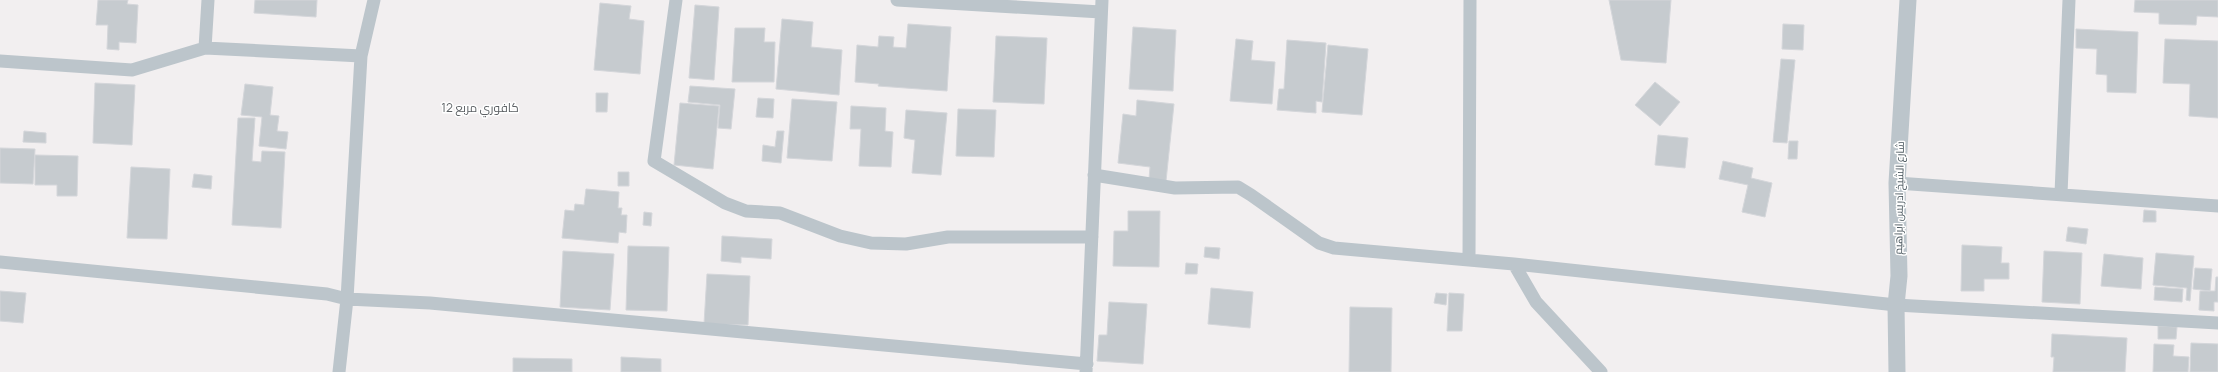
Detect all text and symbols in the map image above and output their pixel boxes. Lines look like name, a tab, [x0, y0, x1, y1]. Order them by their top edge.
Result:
district label: كافوري مربع 12	[441, 99, 519, 118]
street label: شارع الشيخ ادريس ابراهيم	[1890, 141, 1908, 255]

